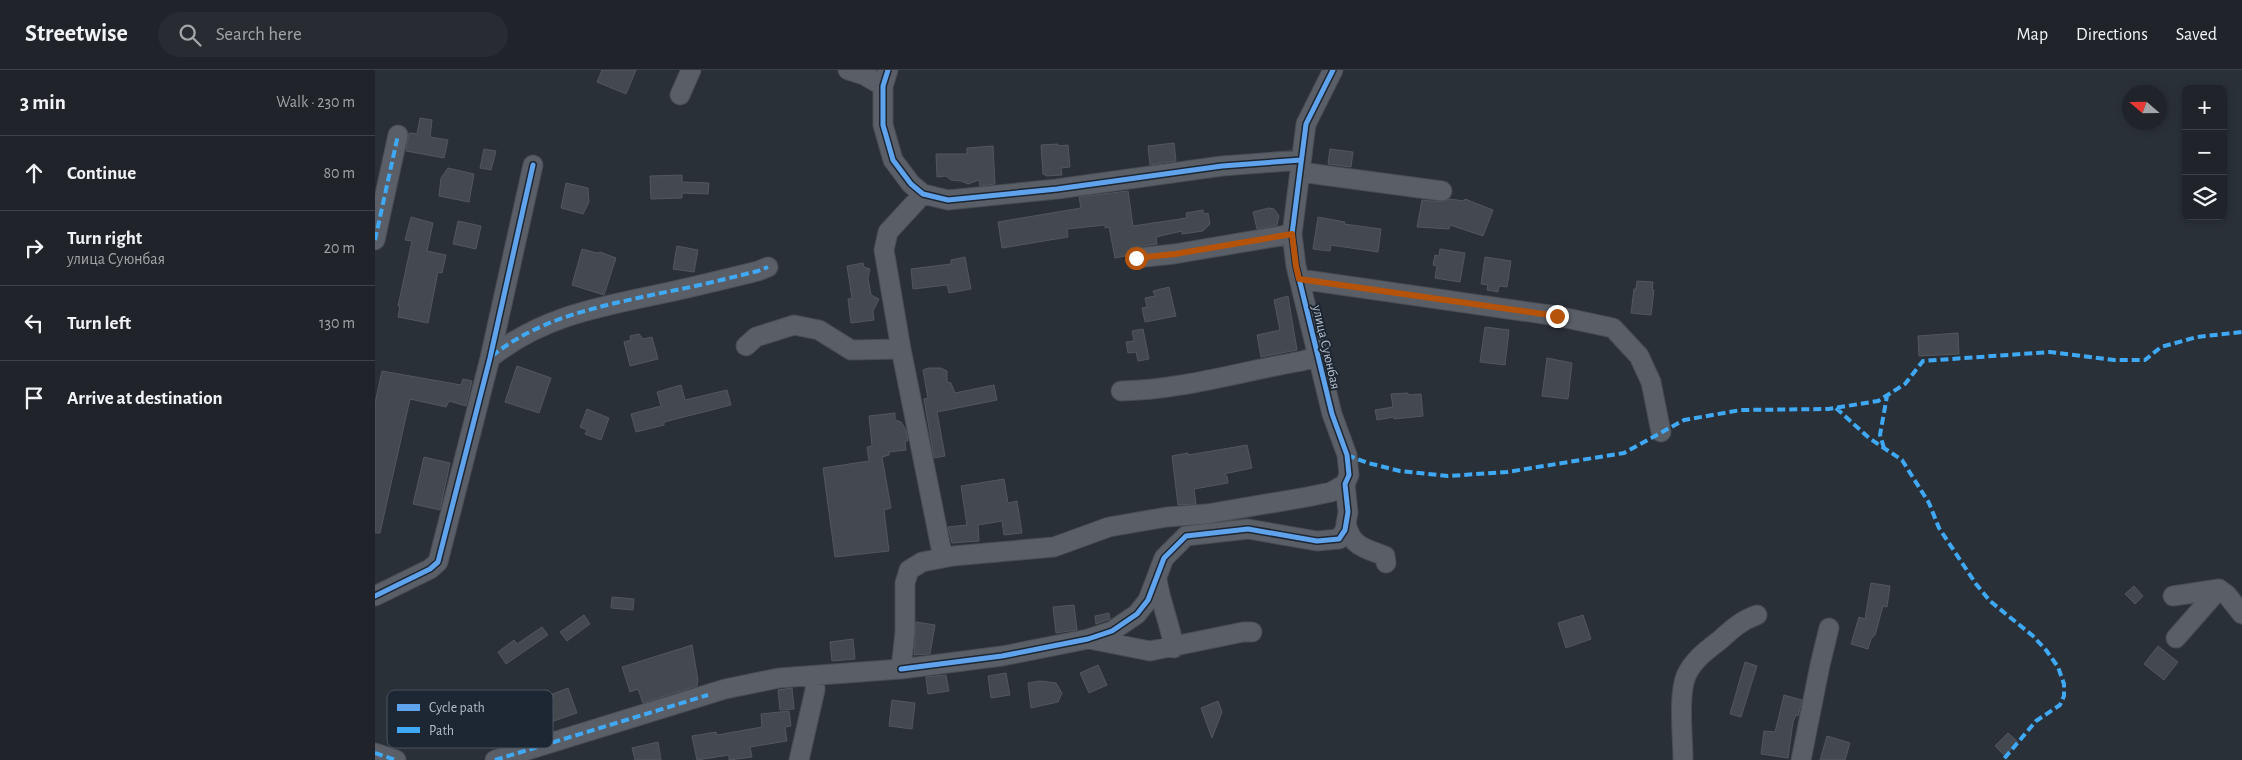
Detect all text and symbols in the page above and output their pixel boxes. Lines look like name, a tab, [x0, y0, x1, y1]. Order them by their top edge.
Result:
search box	[158, 12, 508, 57]
icon: search	[176, 21, 204, 49]
text: Streetwise	[25, 22, 128, 46]
text: Search here	[216, 25, 302, 44]
text: Map	[2017, 26, 2048, 44]
text: Directions	[2076, 26, 2148, 44]
text: Saved	[2176, 26, 2217, 44]
north arrow	[2122, 85, 2167, 130]
map controls	[2182, 85, 2227, 220]
button: +	[2182, 85, 2227, 130]
text: 3 min	[20, 92, 66, 113]
text: Walk · 230 m	[276, 94, 355, 110]
button: −	[2182, 130, 2227, 175]
icon: ahead	[20, 159, 48, 187]
text: Continue	[67, 164, 136, 183]
text: 80 m	[324, 165, 355, 181]
button: layers	[2182, 175, 2227, 220]
text: Turn right	[67, 229, 142, 248]
icon: right	[20, 234, 48, 262]
text: 20 m	[324, 240, 355, 256]
route start	[1125, 247, 1148, 270]
text: улица Суюнбая	[67, 251, 165, 267]
street label: улица Суюнбая	[1309, 303, 1342, 391]
route end	[1546, 305, 1569, 328]
icon: left	[20, 309, 48, 337]
text: Turn left	[67, 314, 131, 333]
text: 130 m	[319, 315, 355, 331]
icon: arrive	[20, 384, 48, 412]
text: Arrive at destination	[67, 389, 223, 408]
legend	[387, 690, 553, 748]
text: Cycle path	[429, 701, 485, 715]
text: Path	[429, 724, 454, 738]

